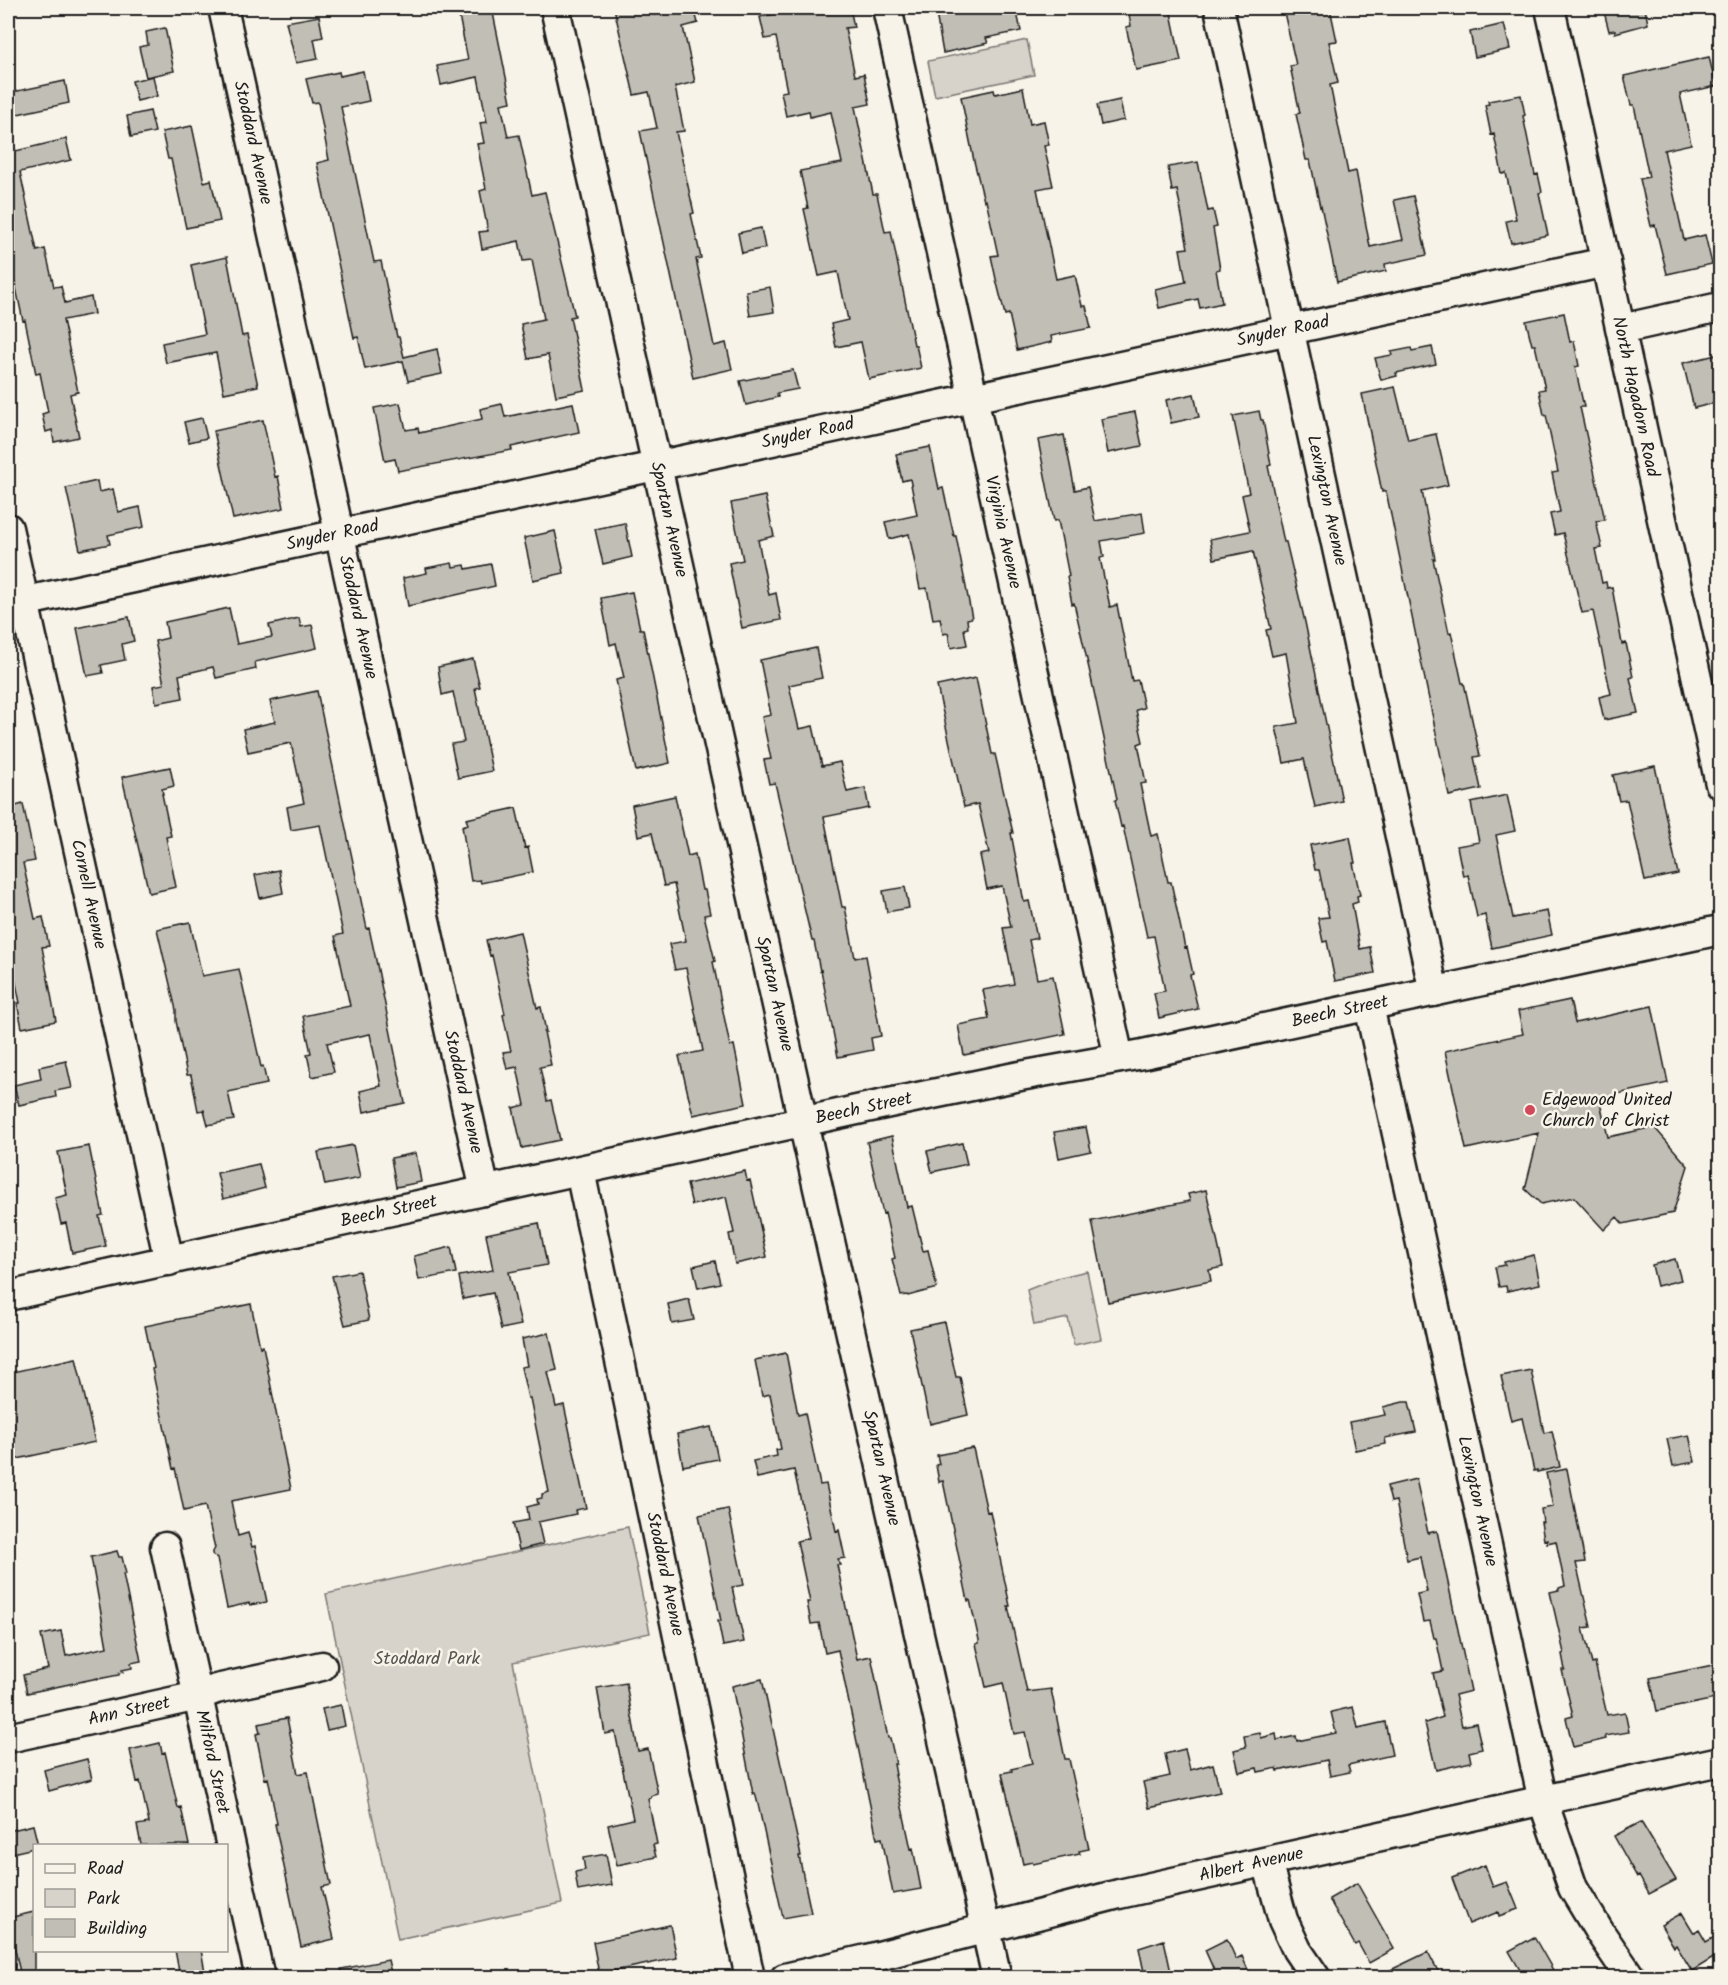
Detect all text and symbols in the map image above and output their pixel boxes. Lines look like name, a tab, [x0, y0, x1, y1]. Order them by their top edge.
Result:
street label: Stoddard Avenue	[225, 78, 281, 208]
street label: Snyder Road	[1234, 307, 1333, 355]
street label: North Hagadorn Road	[1603, 314, 1667, 481]
street label: Snyder Road	[759, 409, 858, 457]
street label: Lexington Avenue	[1298, 432, 1355, 568]
street label: Spartan Avenue	[642, 459, 696, 580]
street label: Virginia Avenue	[976, 473, 1029, 592]
street label: Snyder Road	[284, 511, 383, 559]
street label: Stoddard Avenue	[330, 552, 386, 682]
street label: Cornell Avenue	[62, 837, 115, 952]
street label: Spartan Avenue	[748, 933, 801, 1055]
street label: Beech Street	[1289, 987, 1392, 1036]
street label: Stoddard Avenue	[435, 1027, 491, 1157]
street label: Beech Street	[813, 1084, 916, 1133]
place label: Edgewood United Church of Christ	[1542, 1086, 1672, 1136]
marker: Edgewood United Church of Christ	[1523, 1103, 1537, 1117]
street label: Beech Street	[338, 1187, 441, 1236]
street label: Spartan Avenue	[854, 1407, 909, 1529]
street label: Lexington Avenue	[1449, 1433, 1506, 1569]
street label: Stoddard Avenue	[638, 1509, 692, 1639]
park label: Stoddard Park	[374, 1645, 480, 1674]
street label: Ann Street	[85, 1688, 174, 1734]
street label: Milford Street	[187, 1707, 238, 1818]
street label: Albert Avenue	[1196, 1839, 1306, 1890]
legend	[33, 1844, 228, 1952]
text: Road	[87, 1855, 124, 1884]
text: Park	[87, 1885, 120, 1914]
text: Building	[87, 1915, 147, 1944]

